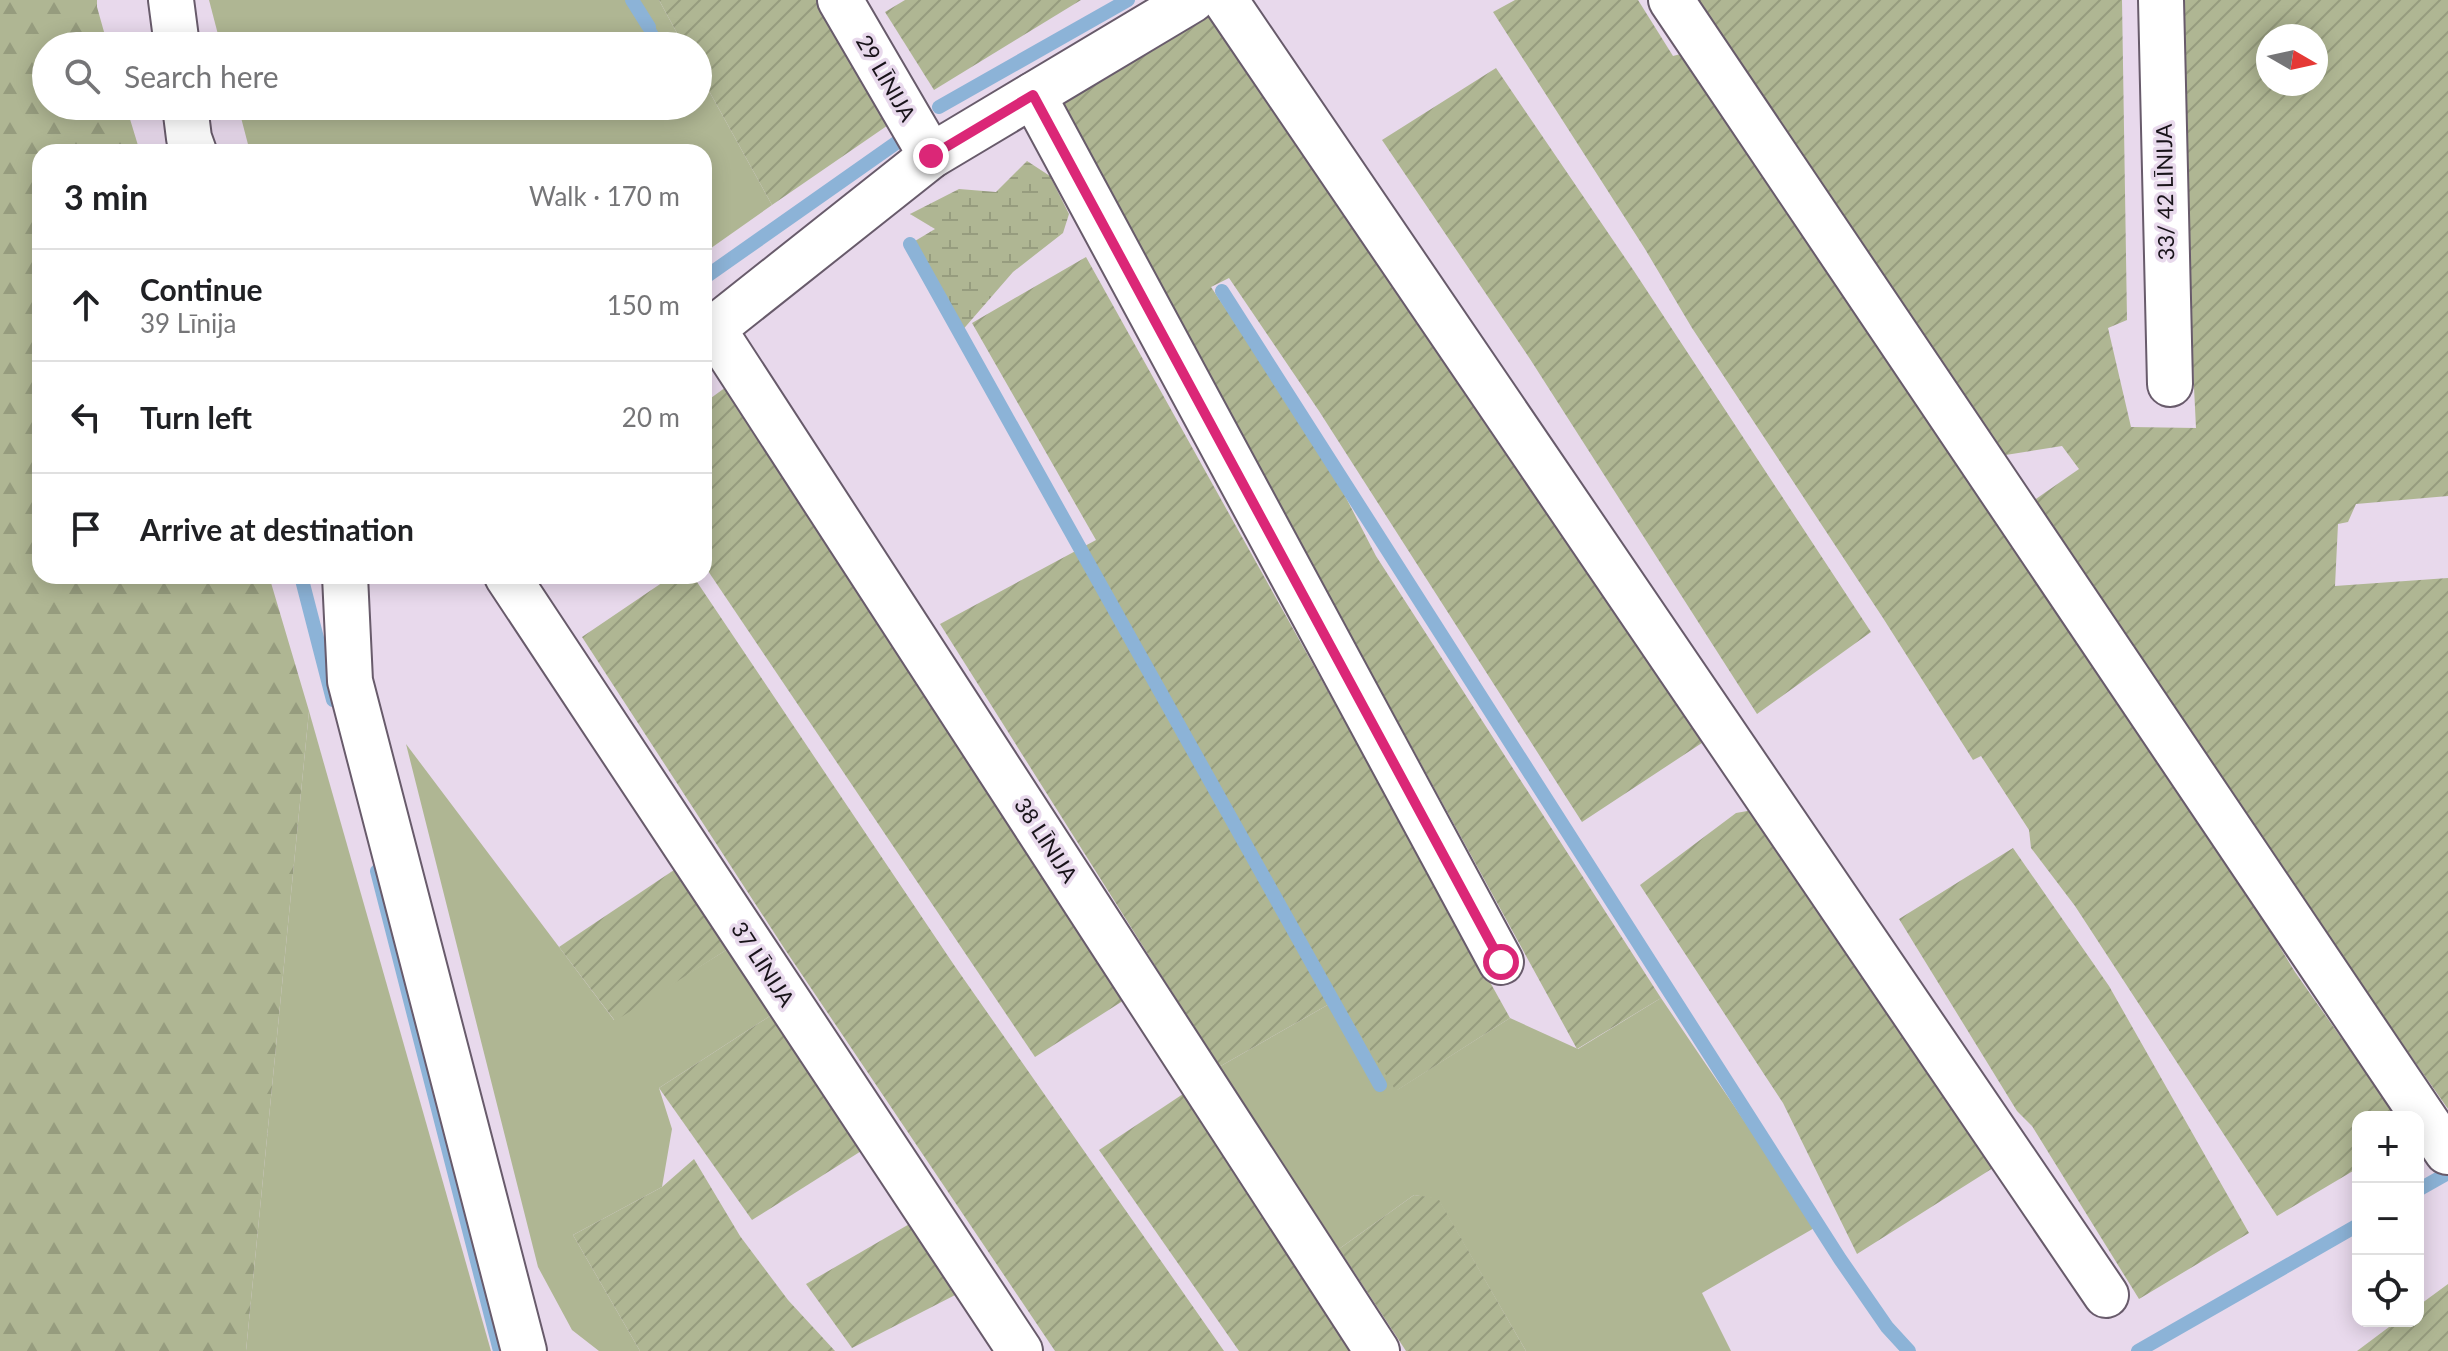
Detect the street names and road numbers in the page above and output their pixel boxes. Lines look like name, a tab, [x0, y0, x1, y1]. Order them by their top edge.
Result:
street label: 29 LĪNIJA	[851, 30, 922, 126]
street label: 33/ 42 LĪNIJA	[2150, 123, 2179, 261]
street label: 38 LĪNIJA	[1009, 792, 1084, 887]
street label: 37 LĪNIJA	[726, 916, 801, 1011]

